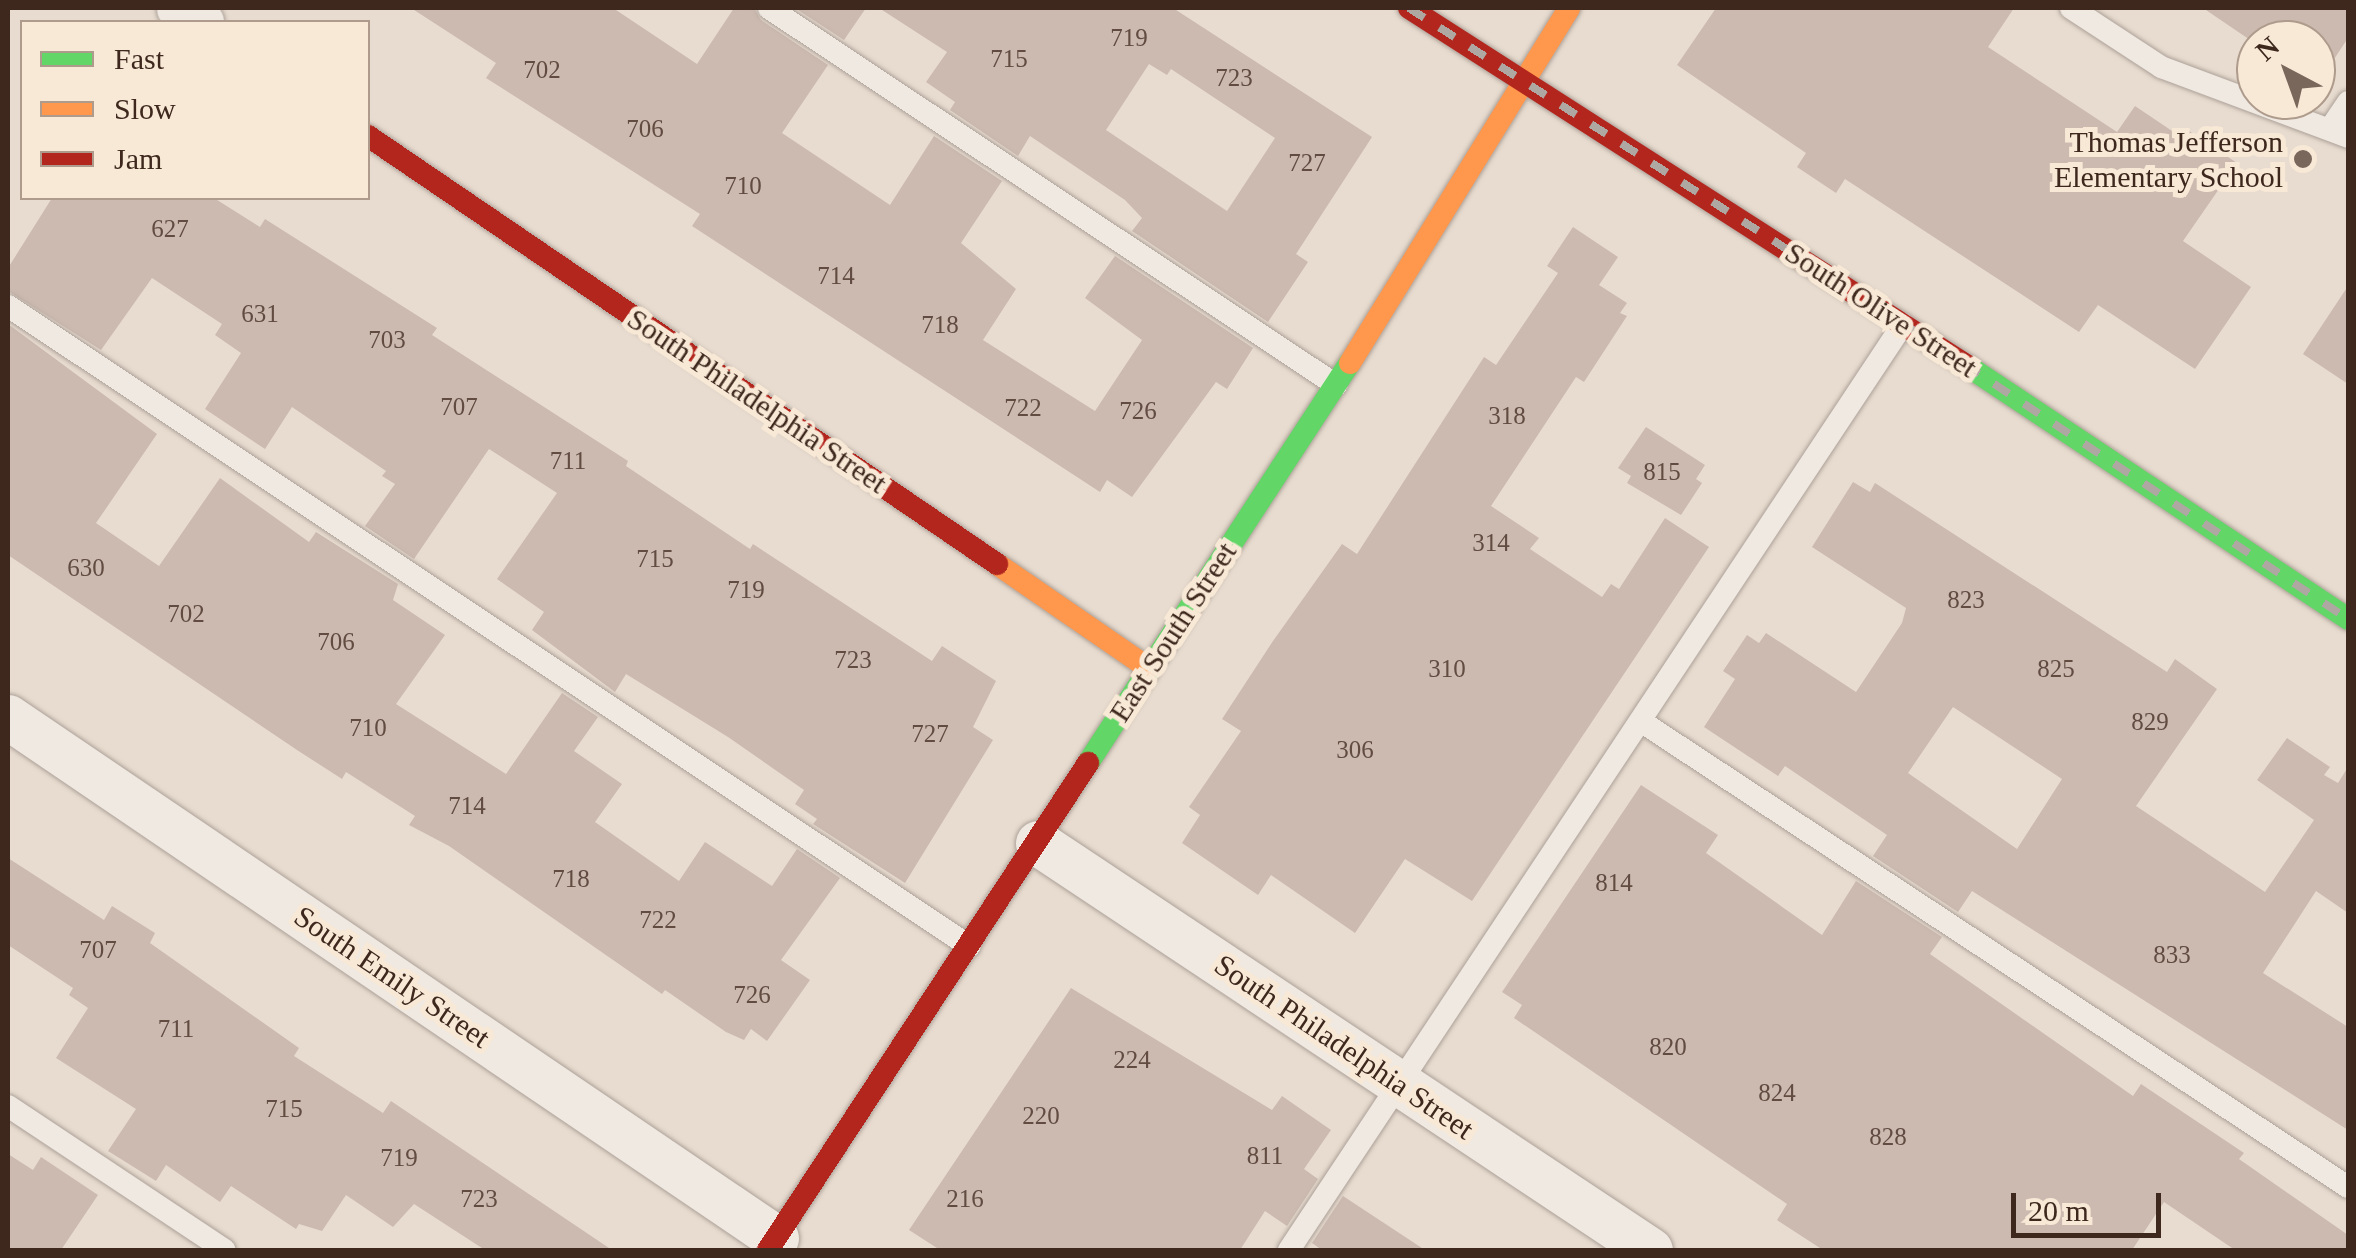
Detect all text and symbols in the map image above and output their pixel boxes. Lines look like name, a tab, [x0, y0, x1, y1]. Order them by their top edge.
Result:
legend	[20, 20, 370, 200]
north arrow	[2236, 20, 2336, 120]
house number: 719	[1110, 23, 1148, 53]
text: N	[2249, 30, 2285, 67]
text: Fast	[114, 42, 164, 75]
house number: 715	[990, 44, 1028, 74]
house number: 702	[523, 55, 561, 85]
house number: 723	[1215, 63, 1253, 93]
text: Slow	[114, 92, 176, 125]
house number: 706	[626, 114, 664, 144]
place label: Thomas Jefferson Elementary School	[2054, 124, 2283, 194]
text: Jam	[114, 142, 162, 175]
house number: 727	[1288, 148, 1326, 178]
marker: Thomas Jefferson Elementary School	[2292, 148, 2314, 170]
house number: 710	[724, 171, 762, 201]
house number: 627	[151, 214, 189, 244]
street label: South Olive Street	[1778, 235, 1984, 385]
house number: 714	[817, 261, 855, 291]
house number: 631	[241, 299, 279, 329]
street label: South Philadelphia Street	[621, 301, 893, 501]
house number: 718	[921, 310, 959, 340]
house number: 703	[368, 325, 406, 355]
house number: 707	[440, 392, 478, 422]
house number: 722	[1004, 393, 1042, 423]
house number: 726	[1119, 396, 1157, 426]
house number: 318	[1488, 401, 1526, 431]
house number: 711	[550, 446, 586, 476]
house number: 815	[1643, 457, 1681, 487]
house number: 314	[1472, 528, 1510, 558]
street label: East South Street	[1102, 536, 1244, 728]
house number: 715	[636, 544, 674, 574]
house number: 630	[67, 553, 105, 583]
house number: 719	[727, 575, 765, 605]
house number: 823	[1947, 585, 1985, 615]
house number: 702	[167, 599, 205, 629]
house number: 706	[317, 627, 355, 657]
house number: 723	[834, 645, 872, 675]
house number: 310	[1428, 654, 1466, 684]
house number: 825	[2037, 654, 2075, 684]
house number: 829	[2131, 707, 2169, 737]
house number: 710	[349, 713, 387, 743]
house number: 727	[911, 719, 949, 749]
house number: 306	[1336, 735, 1374, 765]
house number: 714	[448, 791, 486, 821]
house number: 718	[552, 864, 590, 894]
house number: 814	[1595, 868, 1633, 898]
street label: South Emily Street	[287, 898, 497, 1056]
house number: 722	[639, 905, 677, 935]
house number: 707	[79, 935, 117, 965]
house number: 833	[2153, 940, 2191, 970]
street label: South Philadelphia Street	[1208, 947, 1480, 1147]
house number: 726	[733, 980, 771, 1010]
house number: 711	[158, 1014, 194, 1044]
house number: 820	[1649, 1032, 1687, 1062]
house number: 224	[1113, 1045, 1151, 1075]
house number: 824	[1758, 1078, 1796, 1108]
house number: 715	[265, 1094, 303, 1124]
house number: 220	[1022, 1101, 1060, 1131]
house number: 828	[1869, 1122, 1907, 1152]
house number: 811	[1247, 1141, 1283, 1171]
house number: 719	[380, 1143, 418, 1173]
scale bar	[2016, 1173, 2166, 1235]
house number: 723	[460, 1184, 498, 1214]
house number: 216	[946, 1184, 984, 1214]
text: 20 m	[2028, 1194, 2089, 1227]

